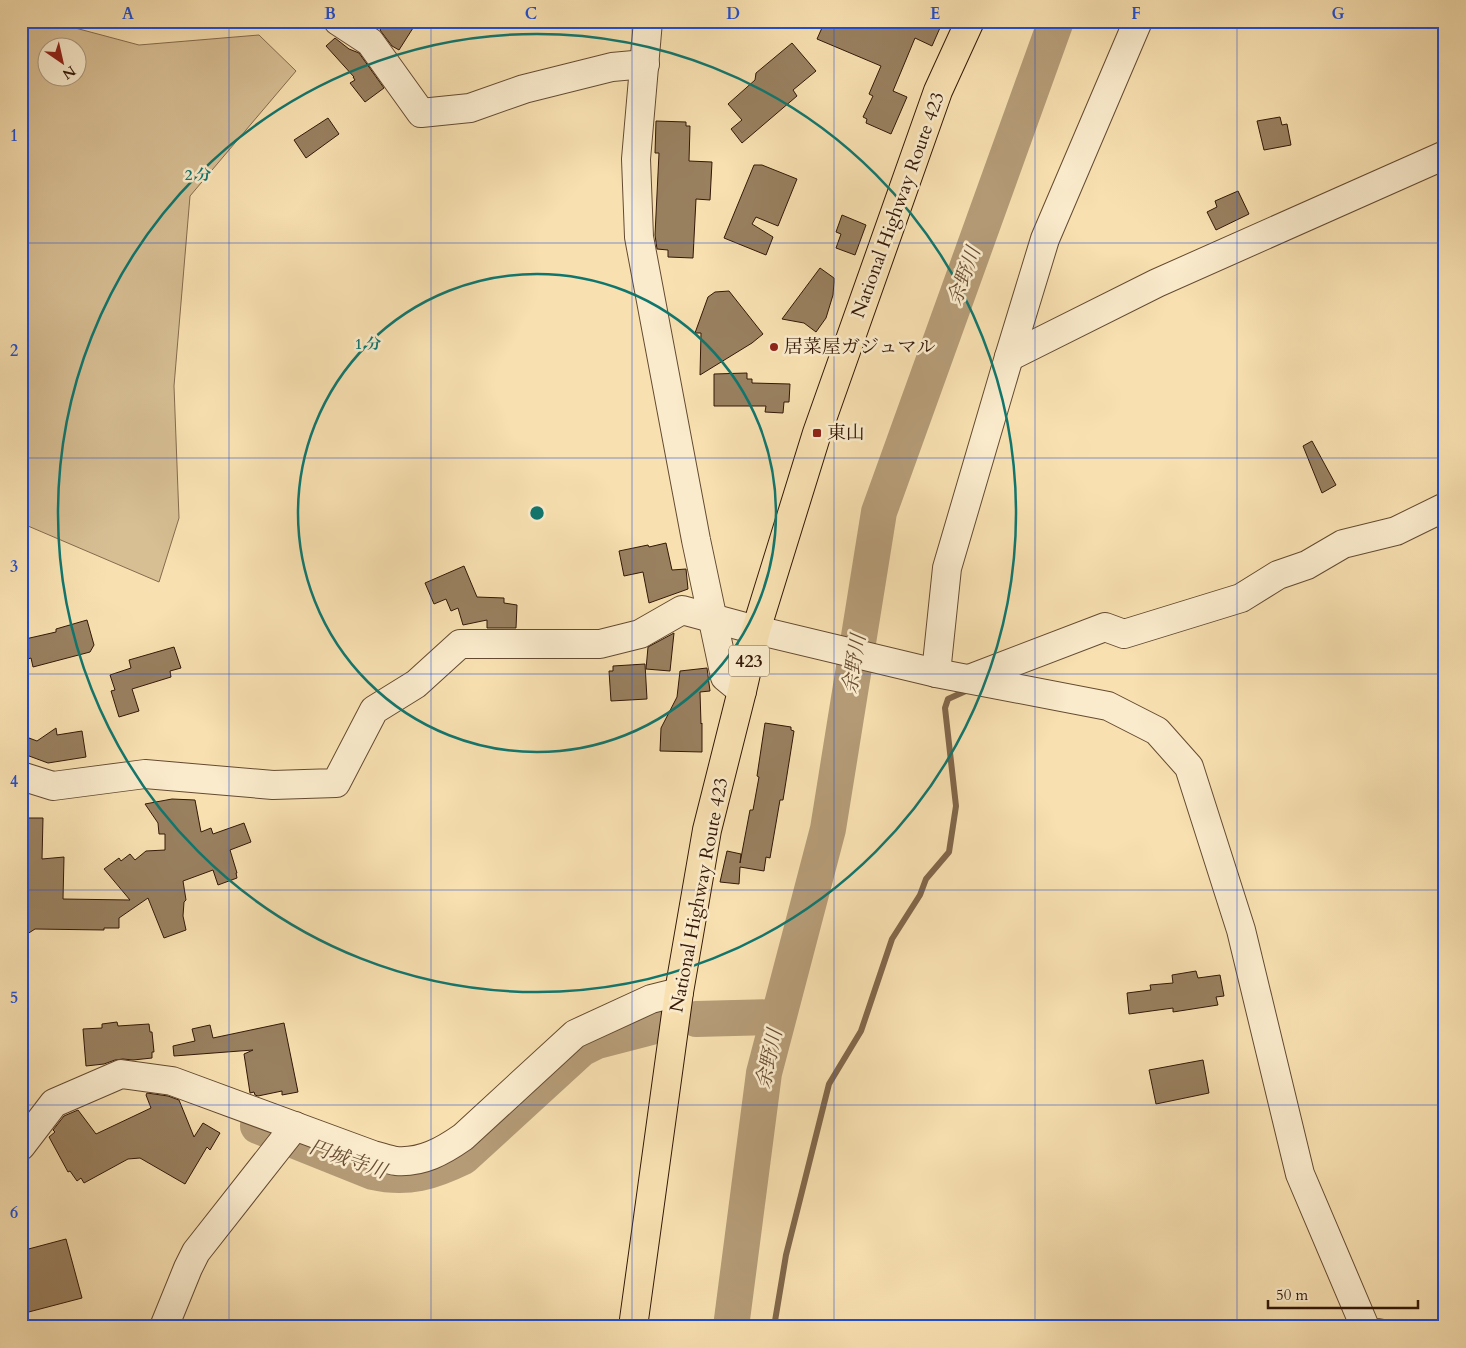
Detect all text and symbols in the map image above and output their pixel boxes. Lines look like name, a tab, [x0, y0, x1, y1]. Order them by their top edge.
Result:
text: A	[122, 3, 134, 25]
text: B	[324, 3, 336, 25]
text: C	[525, 3, 537, 25]
text: D	[726, 3, 740, 25]
text: E	[930, 3, 940, 25]
text: F	[1131, 3, 1141, 25]
text: G	[1331, 3, 1345, 25]
north arrow	[38, 38, 88, 88]
text: N	[59, 61, 79, 84]
street label: National Highway Route 423	[845, 88, 951, 322]
text: 1	[10, 125, 18, 147]
text: 2 分	[185, 165, 211, 185]
water label: 余野川	[941, 241, 988, 309]
text: 1 分	[355, 334, 381, 354]
place label: 居菜屋ガジュマル	[784, 334, 936, 360]
text: 2	[10, 340, 18, 362]
marker: 居菜屋ガジュマル	[768, 341, 780, 353]
place label: 東山	[827, 420, 865, 446]
marker: 東山	[811, 427, 823, 439]
centre of rings	[528, 504, 546, 522]
text: 3	[10, 556, 18, 578]
water label: 余野川	[836, 630, 872, 696]
road number: 423	[729, 646, 769, 676]
text: 4	[10, 771, 18, 793]
street label: National Highway Route 423	[663, 775, 735, 1015]
text: 5	[10, 987, 18, 1009]
water label: 余野川	[750, 1025, 789, 1091]
water label: 円城寺川	[306, 1133, 392, 1185]
text: 6	[10, 1202, 18, 1224]
scale bar	[1268, 1278, 1418, 1310]
text: 50 m	[1276, 1285, 1308, 1305]

